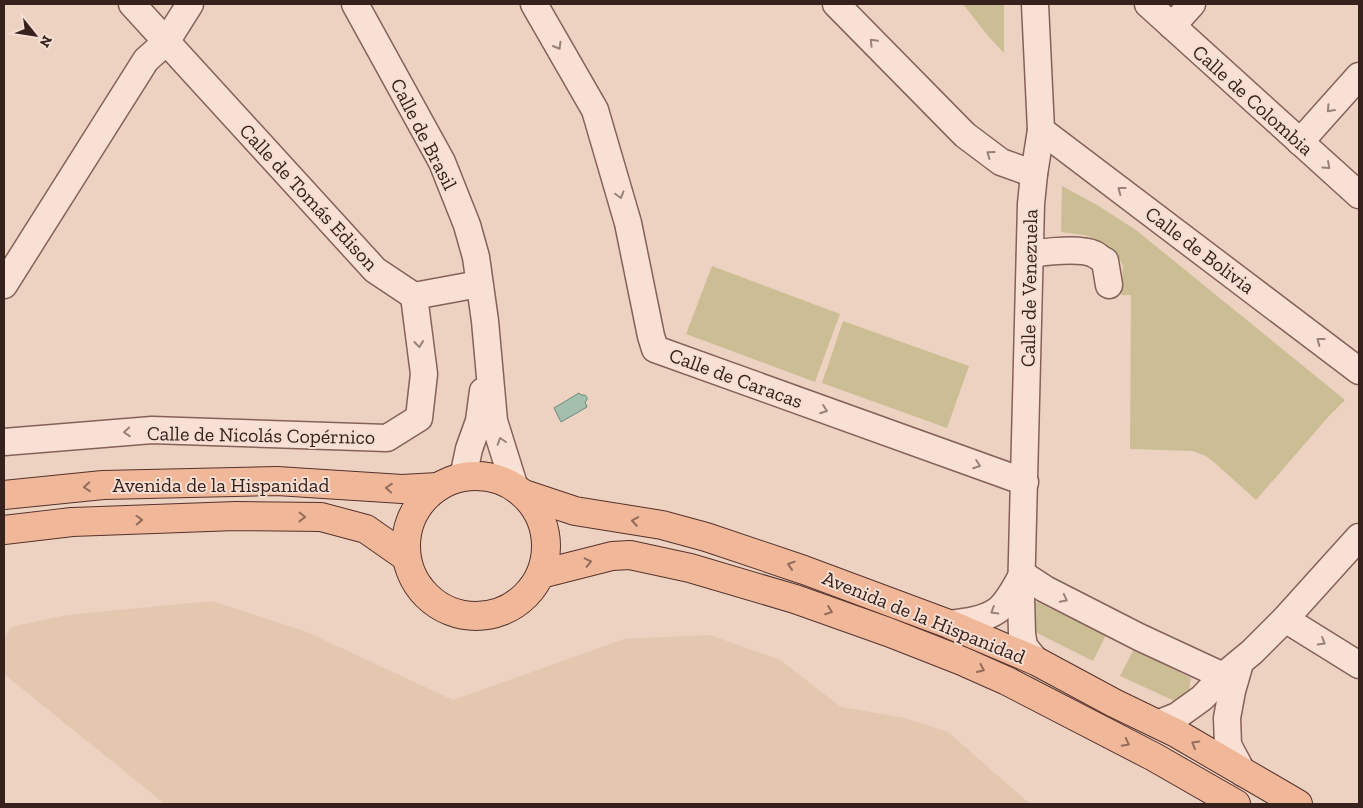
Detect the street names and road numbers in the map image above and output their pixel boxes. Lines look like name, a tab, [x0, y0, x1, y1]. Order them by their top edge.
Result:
street label: Calle de Colombia	[1188, 40, 1319, 161]
street label: Calle de Brasil	[386, 74, 462, 194]
street label: Calle de Tomás Edison	[235, 119, 384, 276]
street label: Calle de Bolivia	[1141, 201, 1260, 299]
street label: Calle de Venezuela	[1016, 208, 1042, 367]
street label: Calle de Caracas	[666, 343, 806, 413]
street label: Calle de Nicolás Copérnico	[147, 421, 375, 449]
street label: Avenida de la Hispanidad	[113, 473, 329, 497]
street label: Avenida de la Hispanidad	[819, 565, 1029, 669]

